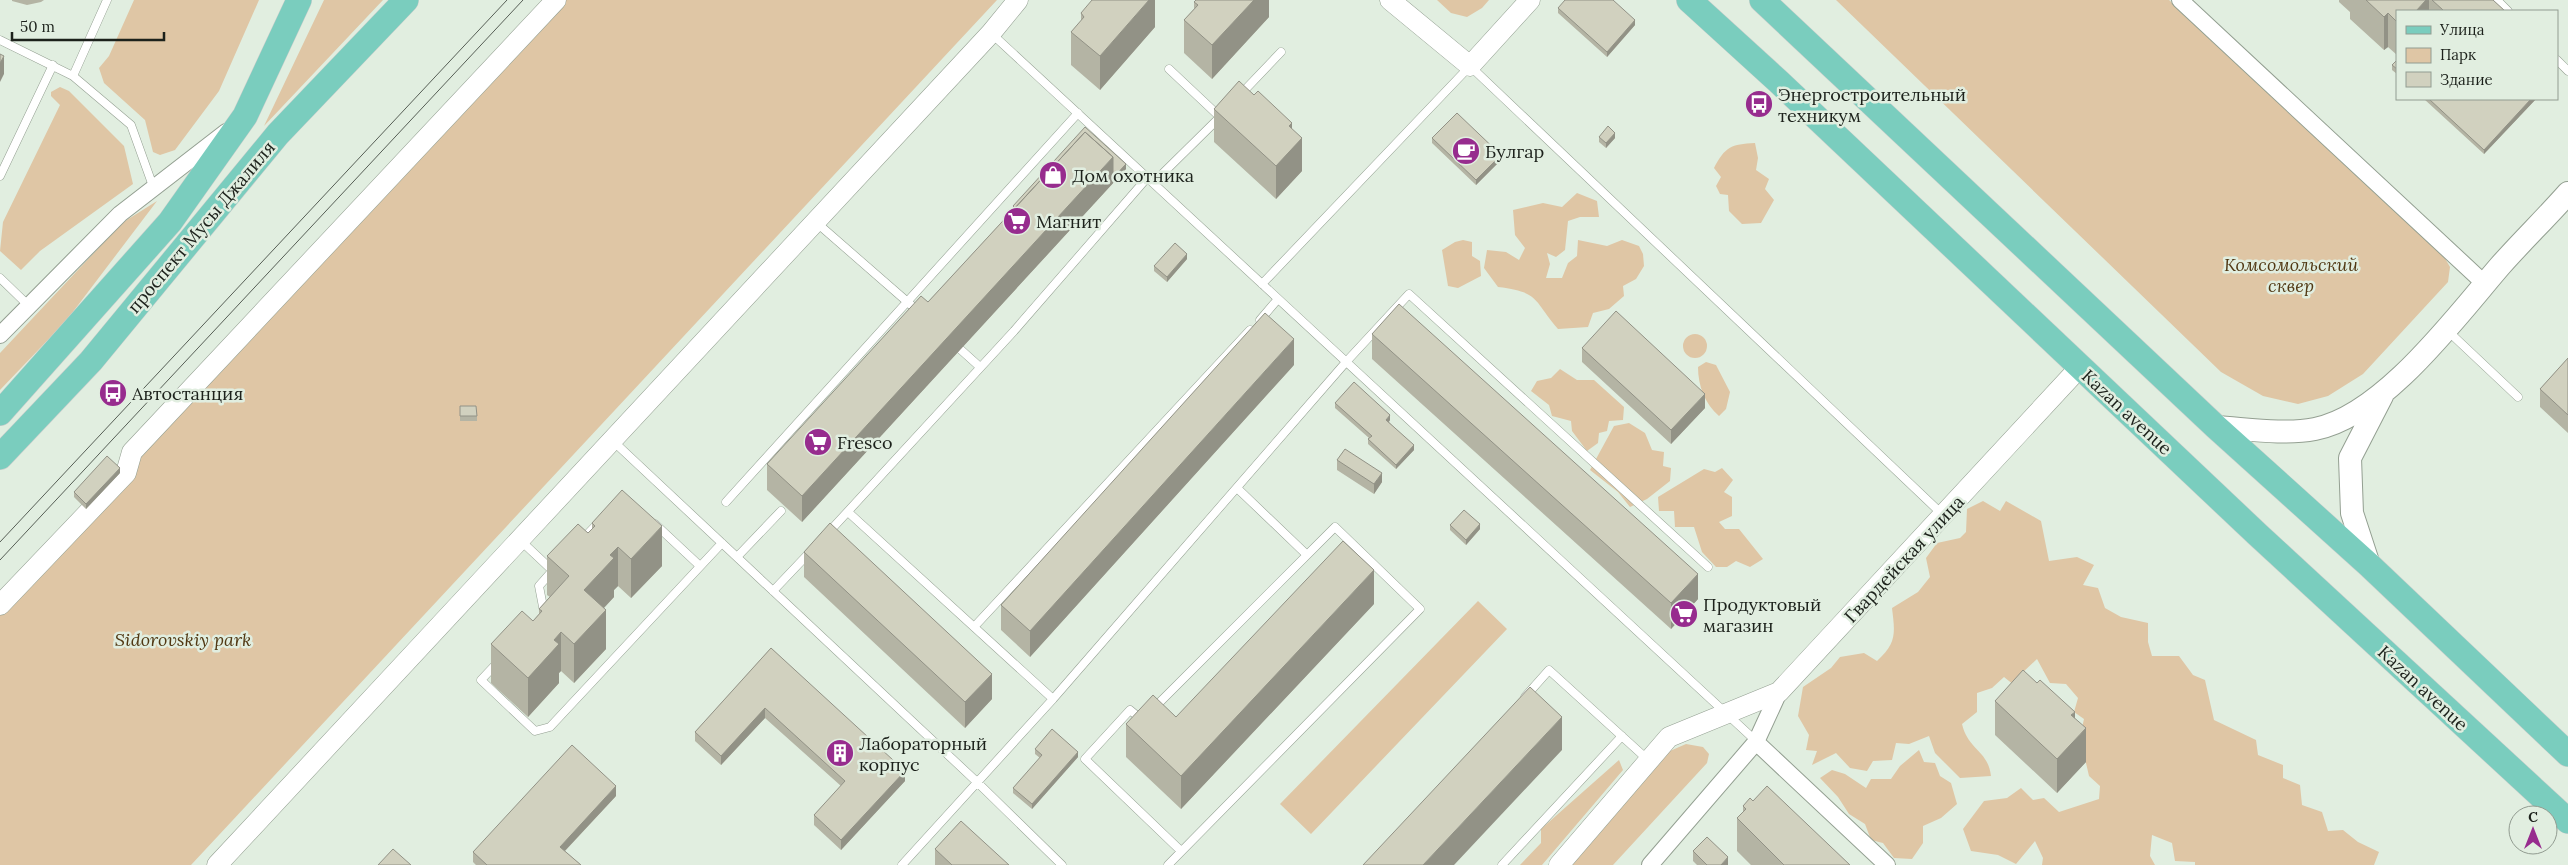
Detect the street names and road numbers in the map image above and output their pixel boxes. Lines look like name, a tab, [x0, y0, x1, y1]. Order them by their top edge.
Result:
street label: проспект Мусы Джалиля	[122, 136, 280, 318]
street label: Kazan avenue	[2077, 364, 2177, 460]
street label: Гвардейская улица	[1839, 491, 1969, 627]
street label: Kazan avenue	[2373, 640, 2473, 736]

